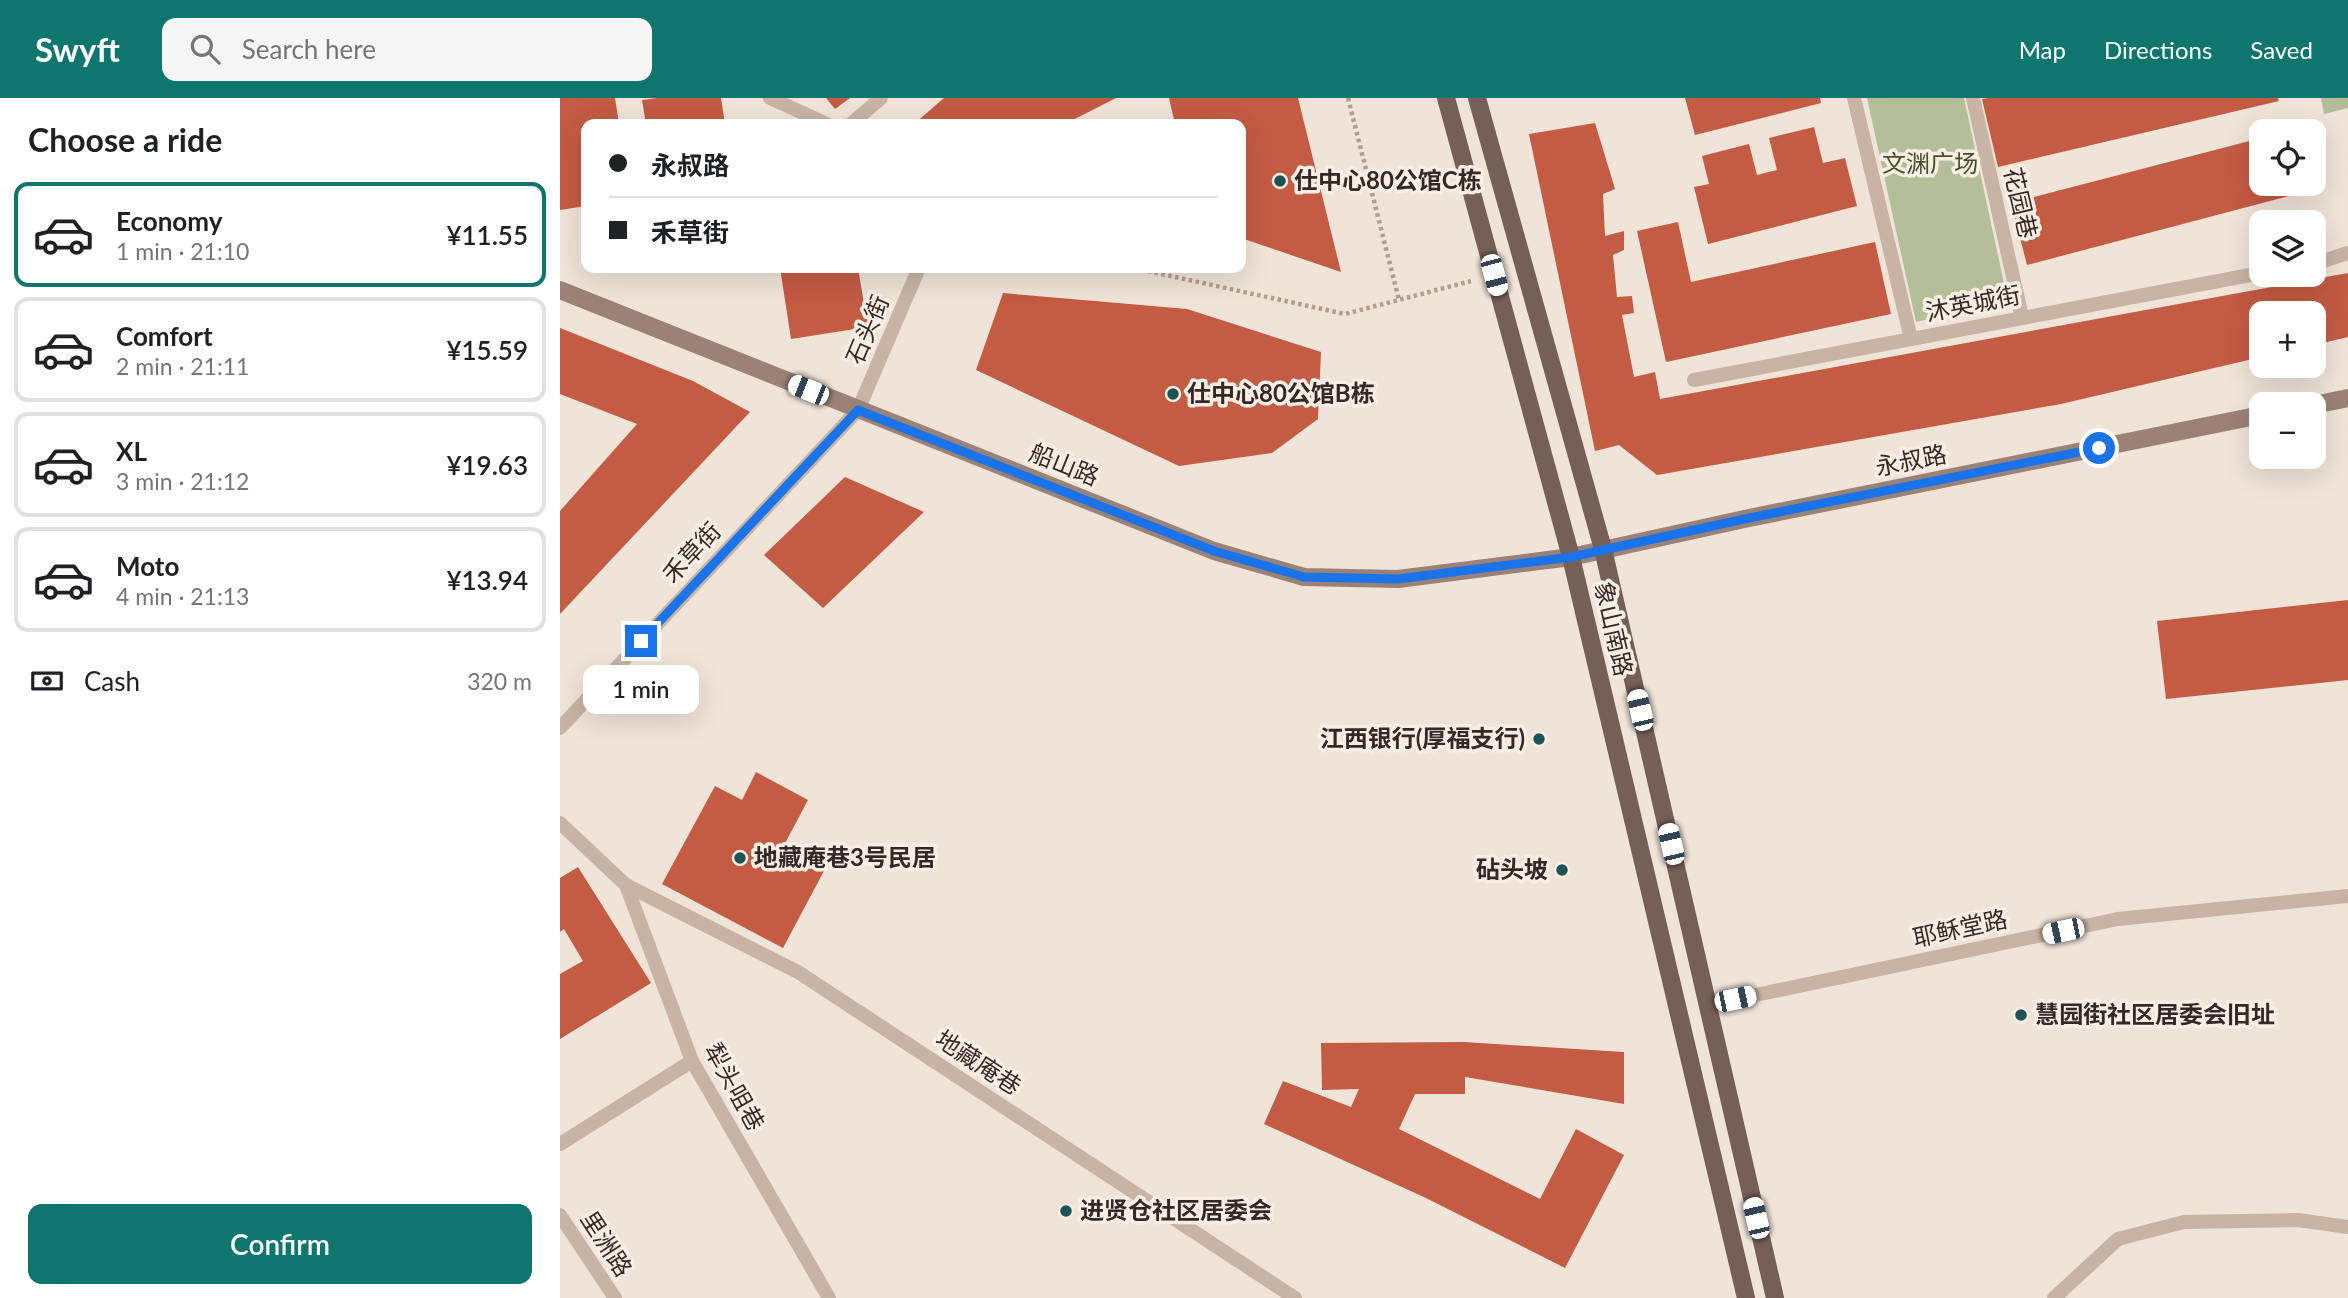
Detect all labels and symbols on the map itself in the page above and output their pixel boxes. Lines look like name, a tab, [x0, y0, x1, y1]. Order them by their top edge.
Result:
park label: 文渊广场	[1882, 148, 1978, 177]
street label: 花园巷	[1999, 164, 2044, 241]
place label: 仕中心80公馆C栋	[1294, 165, 1482, 194]
marker: 仕中心80公馆C栋	[1272, 173, 1288, 189]
car	[1479, 252, 1510, 298]
street label: 沐英城街	[1923, 279, 2023, 326]
street label: 石头街	[839, 291, 894, 368]
car	[785, 372, 832, 408]
place label: 仕中心80公馆B栋	[1187, 378, 1375, 407]
marker: 仕中心80公馆B栋	[1165, 386, 1181, 402]
route start	[2083, 432, 2115, 464]
street label: 船山路	[1026, 437, 1103, 491]
street label: 永叔路	[1873, 438, 1949, 481]
street label: 禾草街	[656, 516, 726, 588]
street label: 象山南路	[1590, 579, 1639, 679]
route end	[625, 625, 657, 657]
callout: 1 min	[583, 666, 699, 714]
car	[1626, 687, 1655, 733]
place label: 江西银行(厚福支行)	[1320, 723, 1525, 752]
marker: 江西银行(厚福支行)	[1531, 731, 1547, 747]
car	[1657, 821, 1686, 867]
place label: 地藏庵巷3号民居	[754, 842, 936, 871]
marker: 地藏庵巷3号民居	[732, 850, 748, 866]
place label: 砧头坡	[1476, 854, 1548, 883]
marker: 砧头坡	[1554, 862, 1570, 878]
street label: 耶稣堂路	[1910, 903, 2010, 952]
car	[2041, 916, 2086, 946]
car	[1713, 984, 1758, 1014]
place label: 慧园街社区居委会旧址	[2035, 999, 2275, 1028]
marker: 慧园街社区居委会旧址	[2013, 1007, 2029, 1023]
street label: 地藏庵巷	[931, 1023, 1027, 1100]
street label: 犁头咀巷	[699, 1037, 771, 1135]
place label: 进贤仓社区居委会	[1080, 1195, 1272, 1224]
car	[1742, 1195, 1771, 1241]
marker: 进贤仓社区居委会	[1058, 1203, 1074, 1219]
street label: 里洲路	[575, 1205, 639, 1281]

